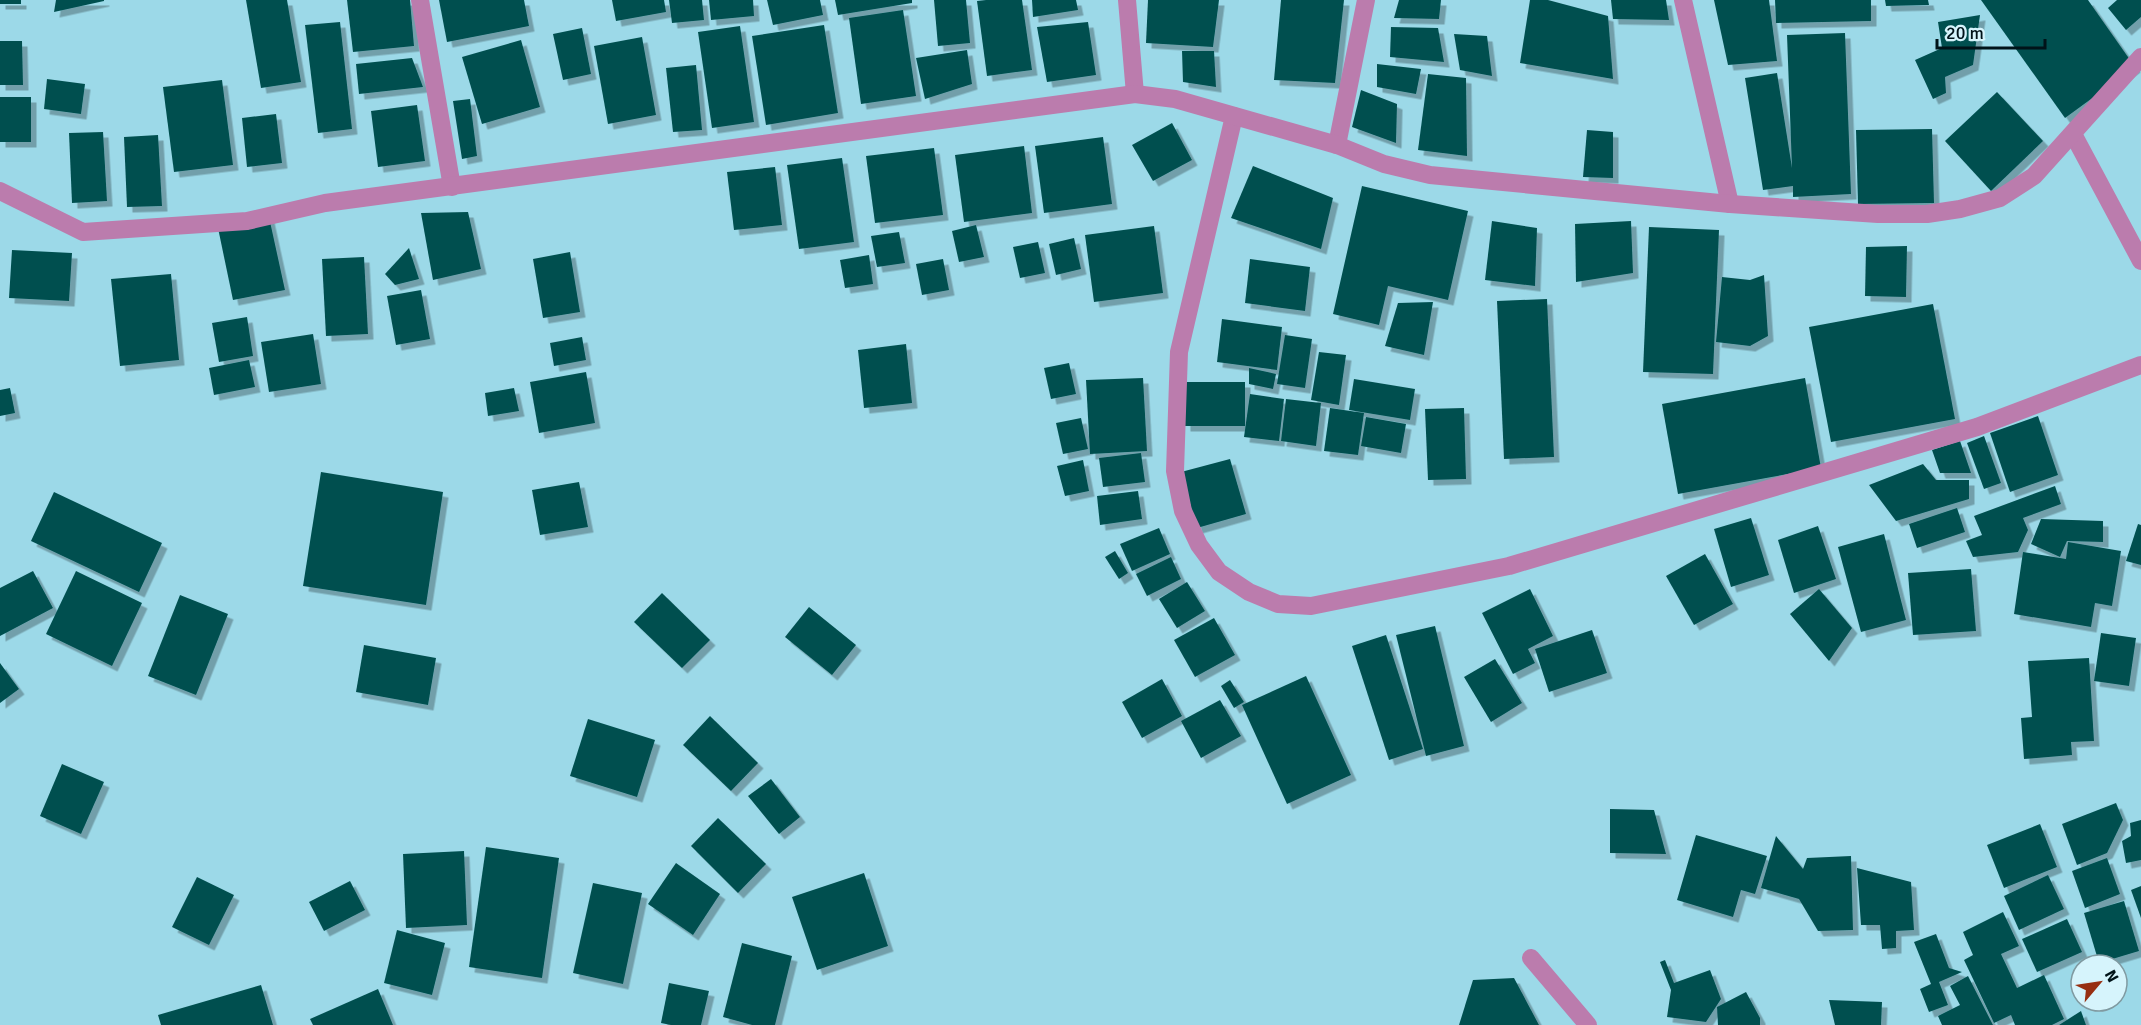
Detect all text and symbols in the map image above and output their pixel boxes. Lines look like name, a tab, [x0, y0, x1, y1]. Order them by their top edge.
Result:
scale bar	[1937, 12, 2045, 50]
text: 20 m	[1946, 22, 1984, 44]
north arrow	[2069, 953, 2129, 1013]
text: N	[2100, 966, 2123, 986]

